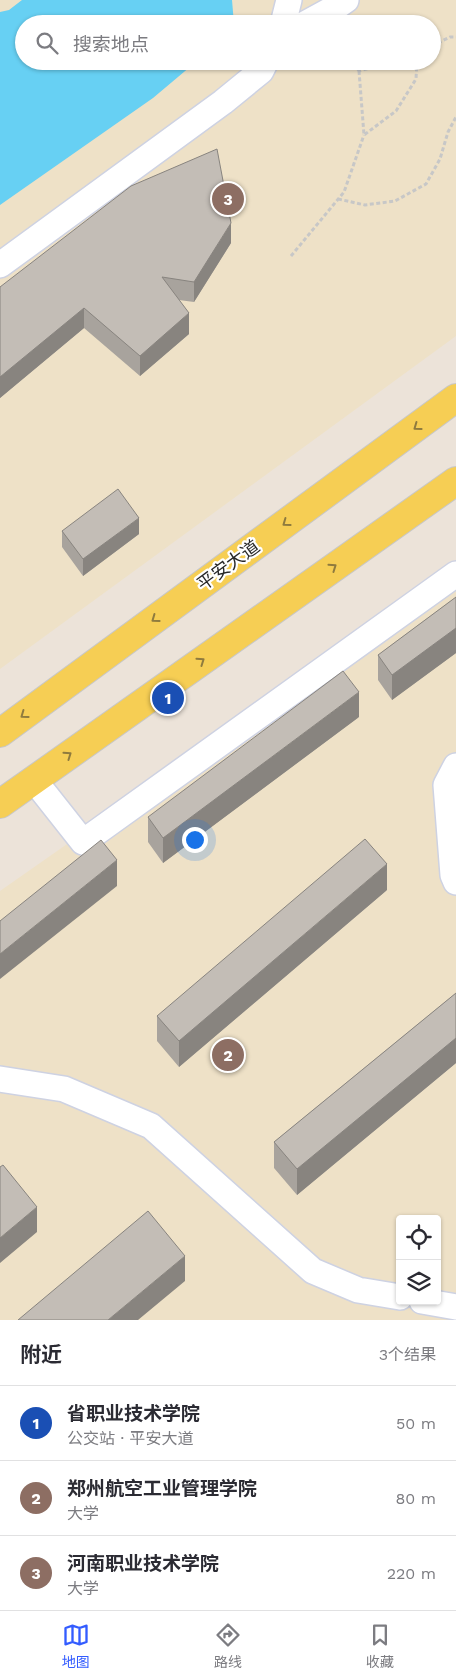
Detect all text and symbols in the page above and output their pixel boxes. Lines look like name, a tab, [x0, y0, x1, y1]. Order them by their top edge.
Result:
search box	[15, 15, 441, 70]
icon: search	[33, 29, 61, 57]
text: 搜索地点	[73, 33, 149, 56]
pin: 3	[212, 180, 244, 218]
one-way arrow	[414, 421, 423, 429]
one-way arrow	[282, 517, 292, 526]
street label: 平安大道	[193, 535, 263, 595]
one-way arrow	[328, 564, 337, 573]
one-way arrow	[151, 613, 161, 622]
one-way arrow	[195, 658, 205, 667]
pin: 1	[152, 679, 184, 717]
one-way arrow	[20, 709, 30, 718]
one-way arrow	[62, 752, 72, 761]
your location	[182, 827, 208, 853]
pin: 2	[212, 1036, 244, 1074]
map controls	[396, 1215, 441, 1305]
button: locate	[396, 1215, 441, 1260]
button: layers	[396, 1260, 441, 1305]
text: 附近	[20, 1342, 62, 1367]
text: 3个结果	[379, 1345, 436, 1364]
text: 省职业技术学院	[67, 1402, 200, 1425]
text: 1	[33, 1414, 39, 1433]
text: 50 m	[396, 1414, 436, 1433]
text: 公交站 · 平安大道	[67, 1429, 194, 1448]
text: 郑州航空工业管理学院	[67, 1477, 257, 1500]
text: 2	[31, 1489, 41, 1508]
text: 80 m	[395, 1489, 436, 1508]
text: 大学	[67, 1504, 99, 1523]
text: 河南职业技术学院	[67, 1552, 219, 1575]
text: 3	[31, 1564, 41, 1583]
text: 220 m	[387, 1564, 436, 1583]
text: 大学	[67, 1579, 99, 1598]
tab: 地图	[62, 1621, 90, 1671]
tab: 路线	[214, 1621, 242, 1671]
tab: 收藏	[366, 1621, 394, 1671]

